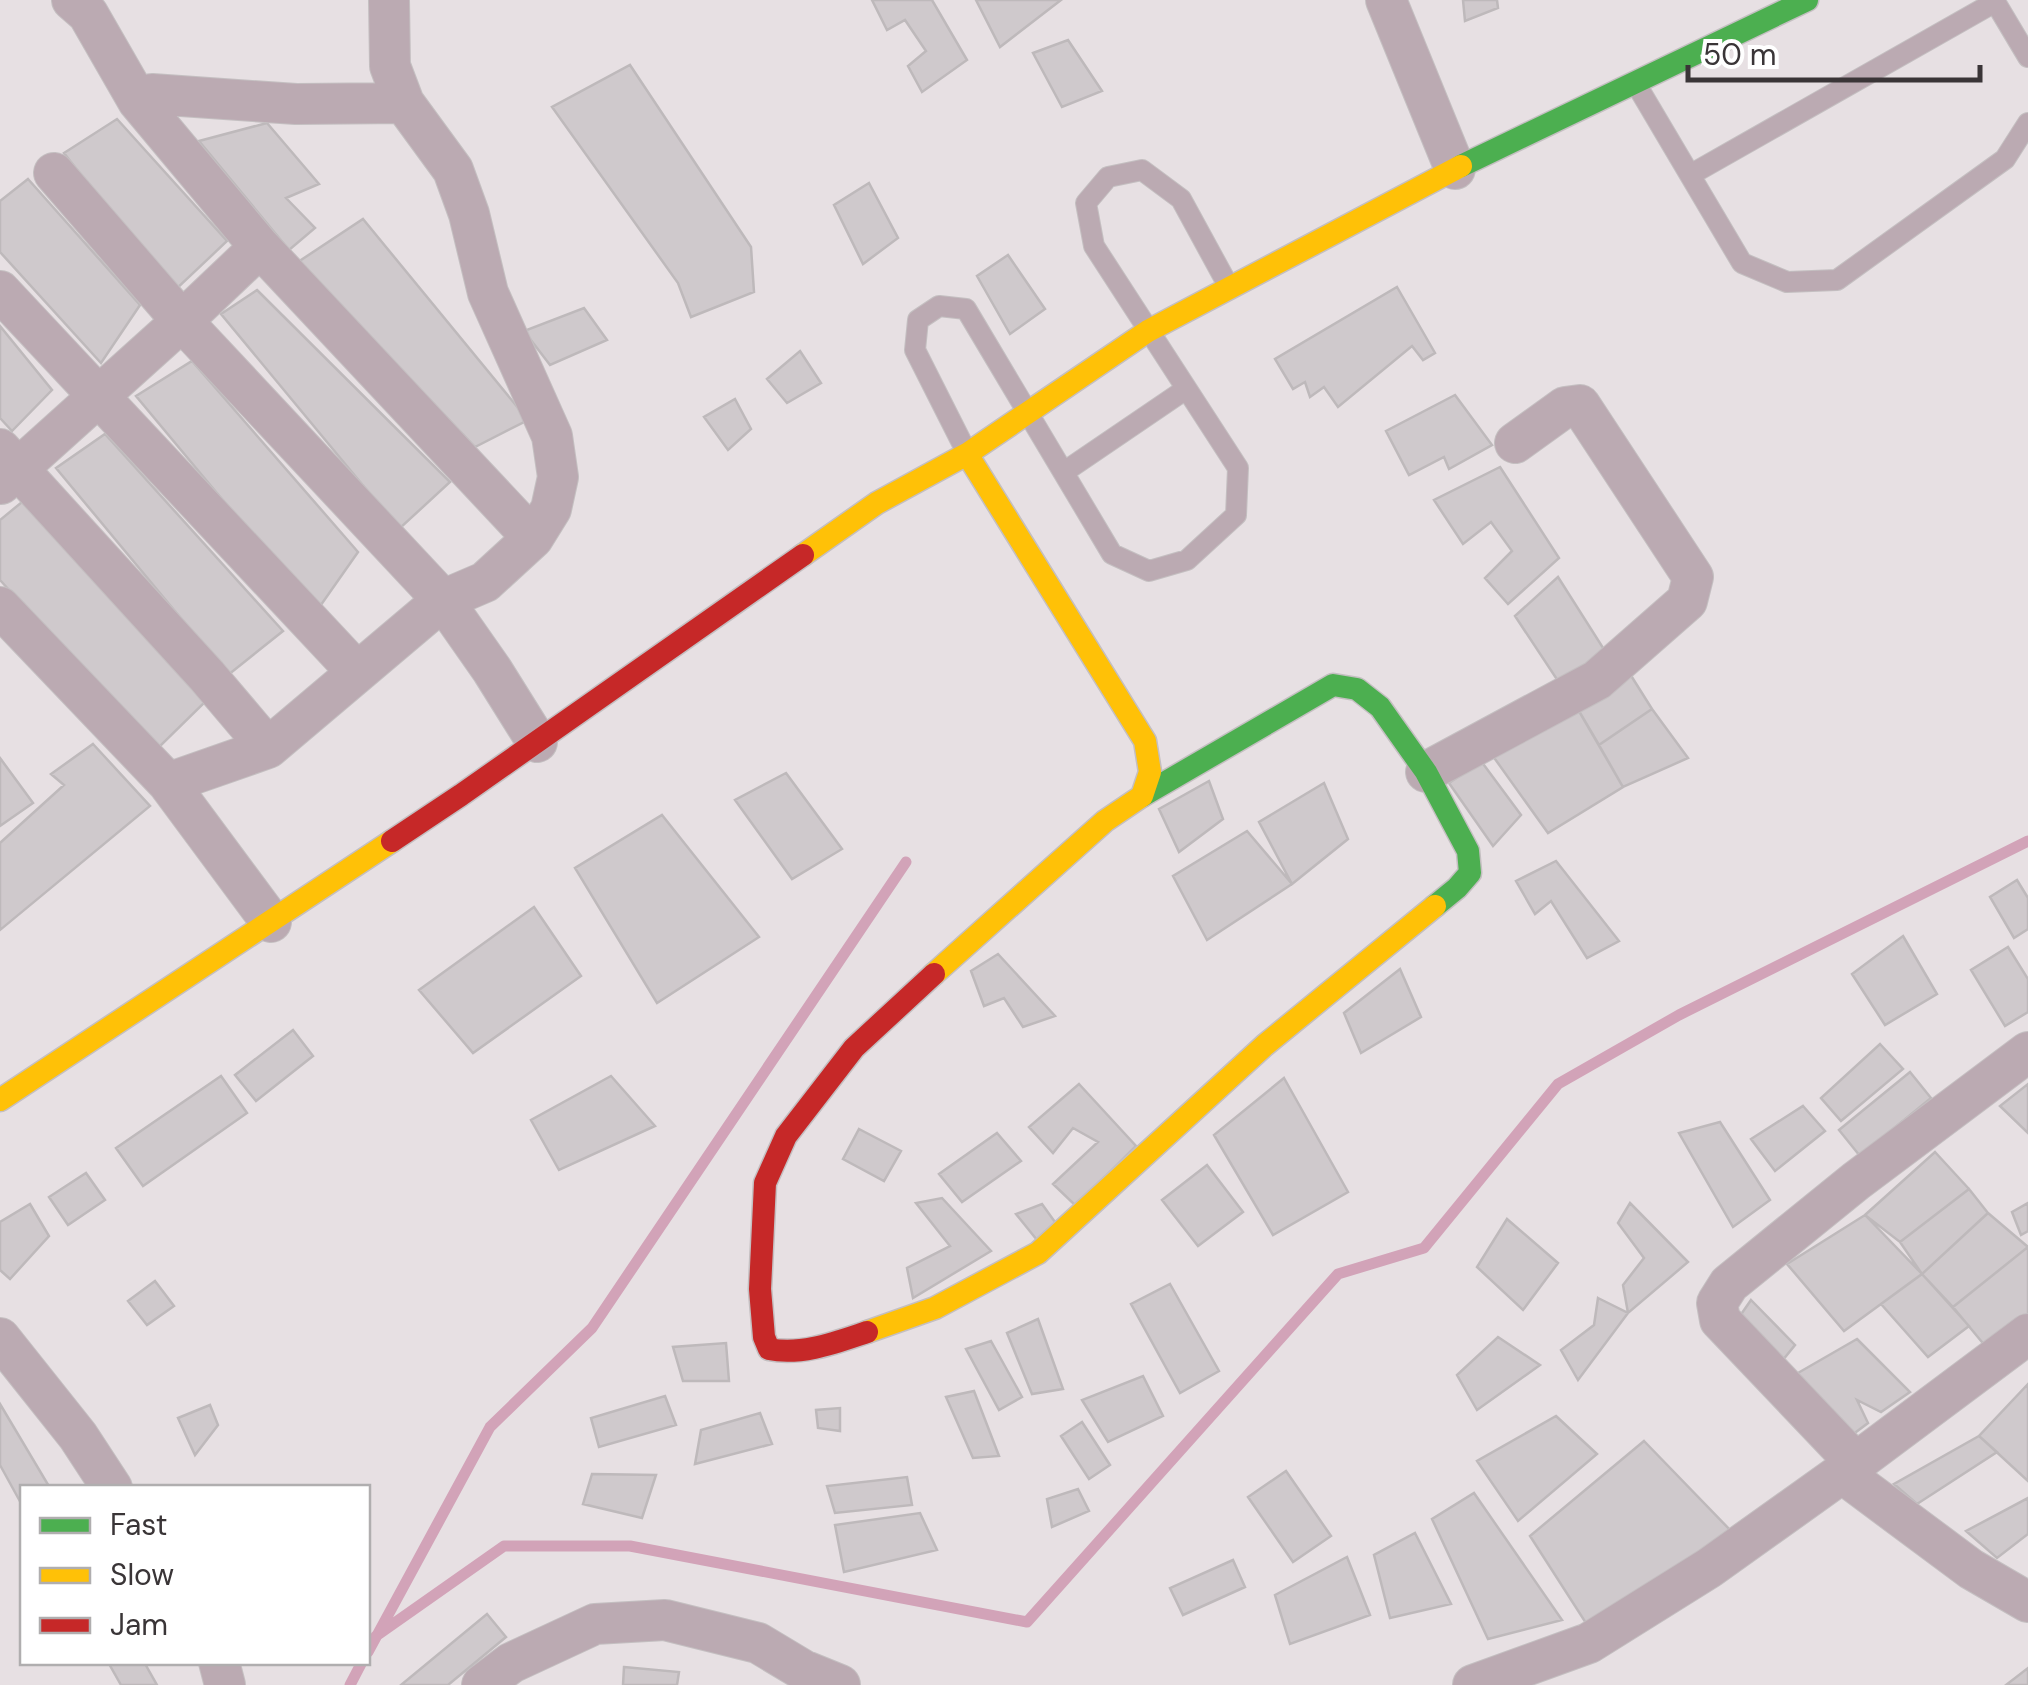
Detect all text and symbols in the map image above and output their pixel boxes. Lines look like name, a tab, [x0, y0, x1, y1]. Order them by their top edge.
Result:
scale bar	[1688, 20, 1980, 82]
text: 50 m	[1703, 35, 1777, 74]
legend	[20, 1485, 370, 1665]
text: Fast	[110, 1505, 168, 1544]
text: Slow	[110, 1555, 174, 1594]
text: Jam	[110, 1605, 168, 1644]

